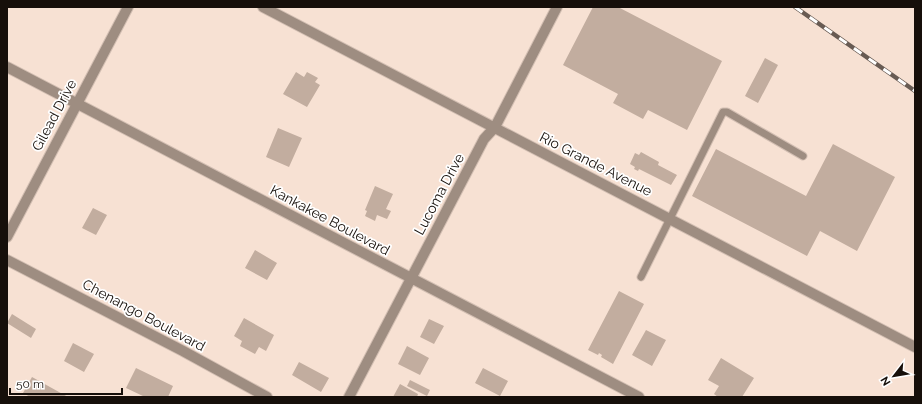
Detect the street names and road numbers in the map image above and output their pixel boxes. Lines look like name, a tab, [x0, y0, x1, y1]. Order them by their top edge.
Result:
street label: Gilead Drive	[29, 77, 79, 153]
street label: Rio Grande Avenue	[537, 129, 655, 199]
street label: Lucoma Drive	[411, 151, 467, 237]
street label: Kankakee Boulevard	[268, 182, 392, 258]
street label: Chenango Boulevard	[80, 276, 208, 354]

